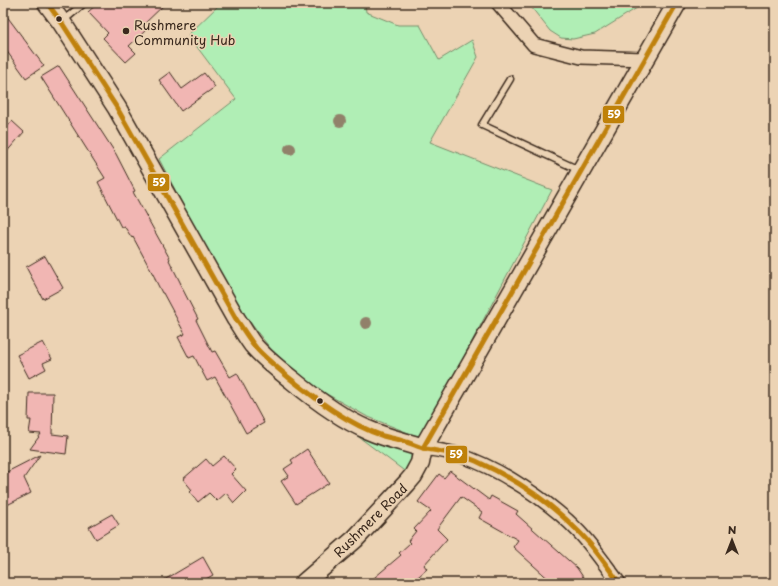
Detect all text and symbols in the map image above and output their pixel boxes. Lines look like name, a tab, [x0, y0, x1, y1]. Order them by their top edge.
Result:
unlabelled marker	[54, 14, 64, 24]
place label: Rushmere Community Hub	[134, 15, 235, 49]
marker: Rushmere Community Hub	[121, 26, 131, 36]
line badge: 59	[602, 105, 625, 124]
text: 59	[607, 105, 621, 122]
line badge: 59	[147, 173, 170, 192]
text: 59	[152, 173, 166, 190]
unlabelled marker	[315, 396, 325, 406]
line badge: 59	[445, 445, 468, 464]
text: 59	[449, 445, 463, 462]
street label: Rushmere Road	[329, 479, 411, 561]
north arrow	[712, 520, 752, 560]
text: N	[728, 521, 737, 538]

